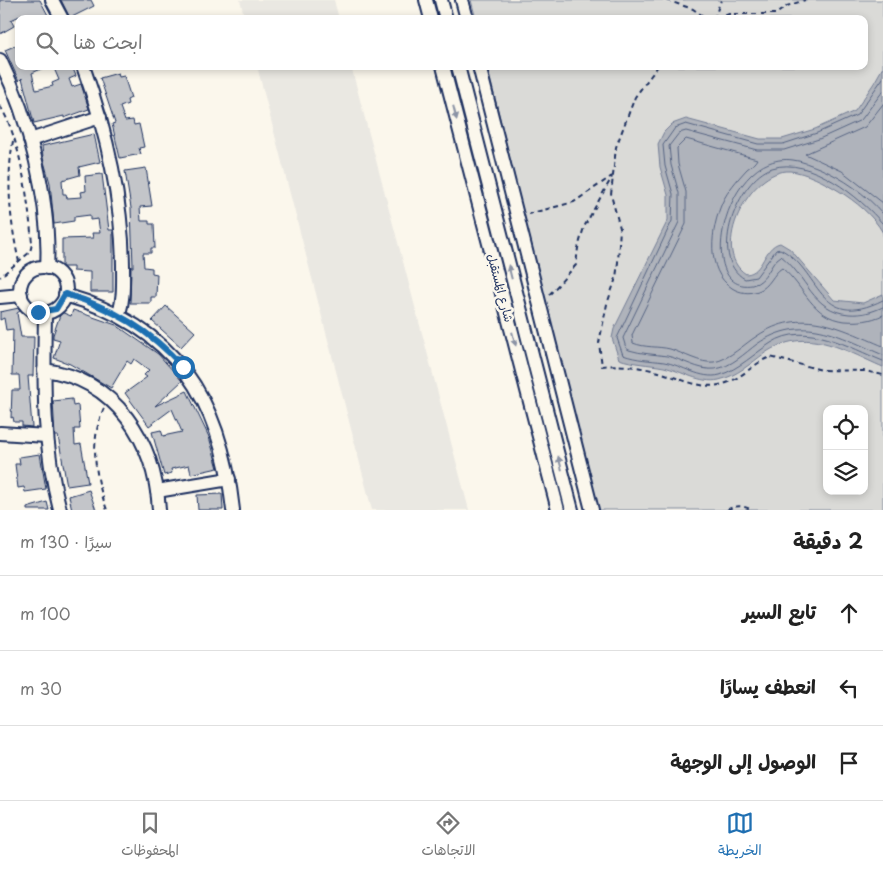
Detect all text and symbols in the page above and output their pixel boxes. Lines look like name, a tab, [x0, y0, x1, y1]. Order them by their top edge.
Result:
search box	[15, 15, 868, 70]
text: ابحث هنا	[73, 27, 143, 55]
icon: search	[33, 29, 61, 57]
one-way arrow	[452, 106, 460, 121]
street label: شارع المُستقبل	[482, 251, 519, 324]
one-way arrow	[506, 264, 514, 279]
route end	[27, 301, 50, 324]
one-way arrow	[510, 331, 518, 346]
route start	[172, 356, 195, 379]
map controls	[823, 405, 868, 495]
button: locate	[823, 405, 868, 450]
button: layers	[823, 450, 868, 495]
one-way arrow	[556, 455, 564, 470]
text: 2 دقيقة	[793, 524, 863, 556]
text: سيرًا · 130 m	[20, 529, 112, 553]
text: تابع السير	[742, 597, 816, 625]
icon: ahead	[835, 599, 863, 627]
text: 100 m	[20, 601, 70, 625]
text: انعطف يسارًا	[720, 672, 816, 700]
icon: left	[835, 674, 863, 702]
text: 30 m	[20, 676, 62, 700]
text: الوصول إلى الوجهة	[670, 747, 816, 775]
icon: arrive	[835, 749, 863, 777]
tab: المحفوظات	[121, 809, 179, 863]
tab: الاتجاهات	[421, 809, 476, 863]
tab: الخريطة	[718, 809, 762, 863]

